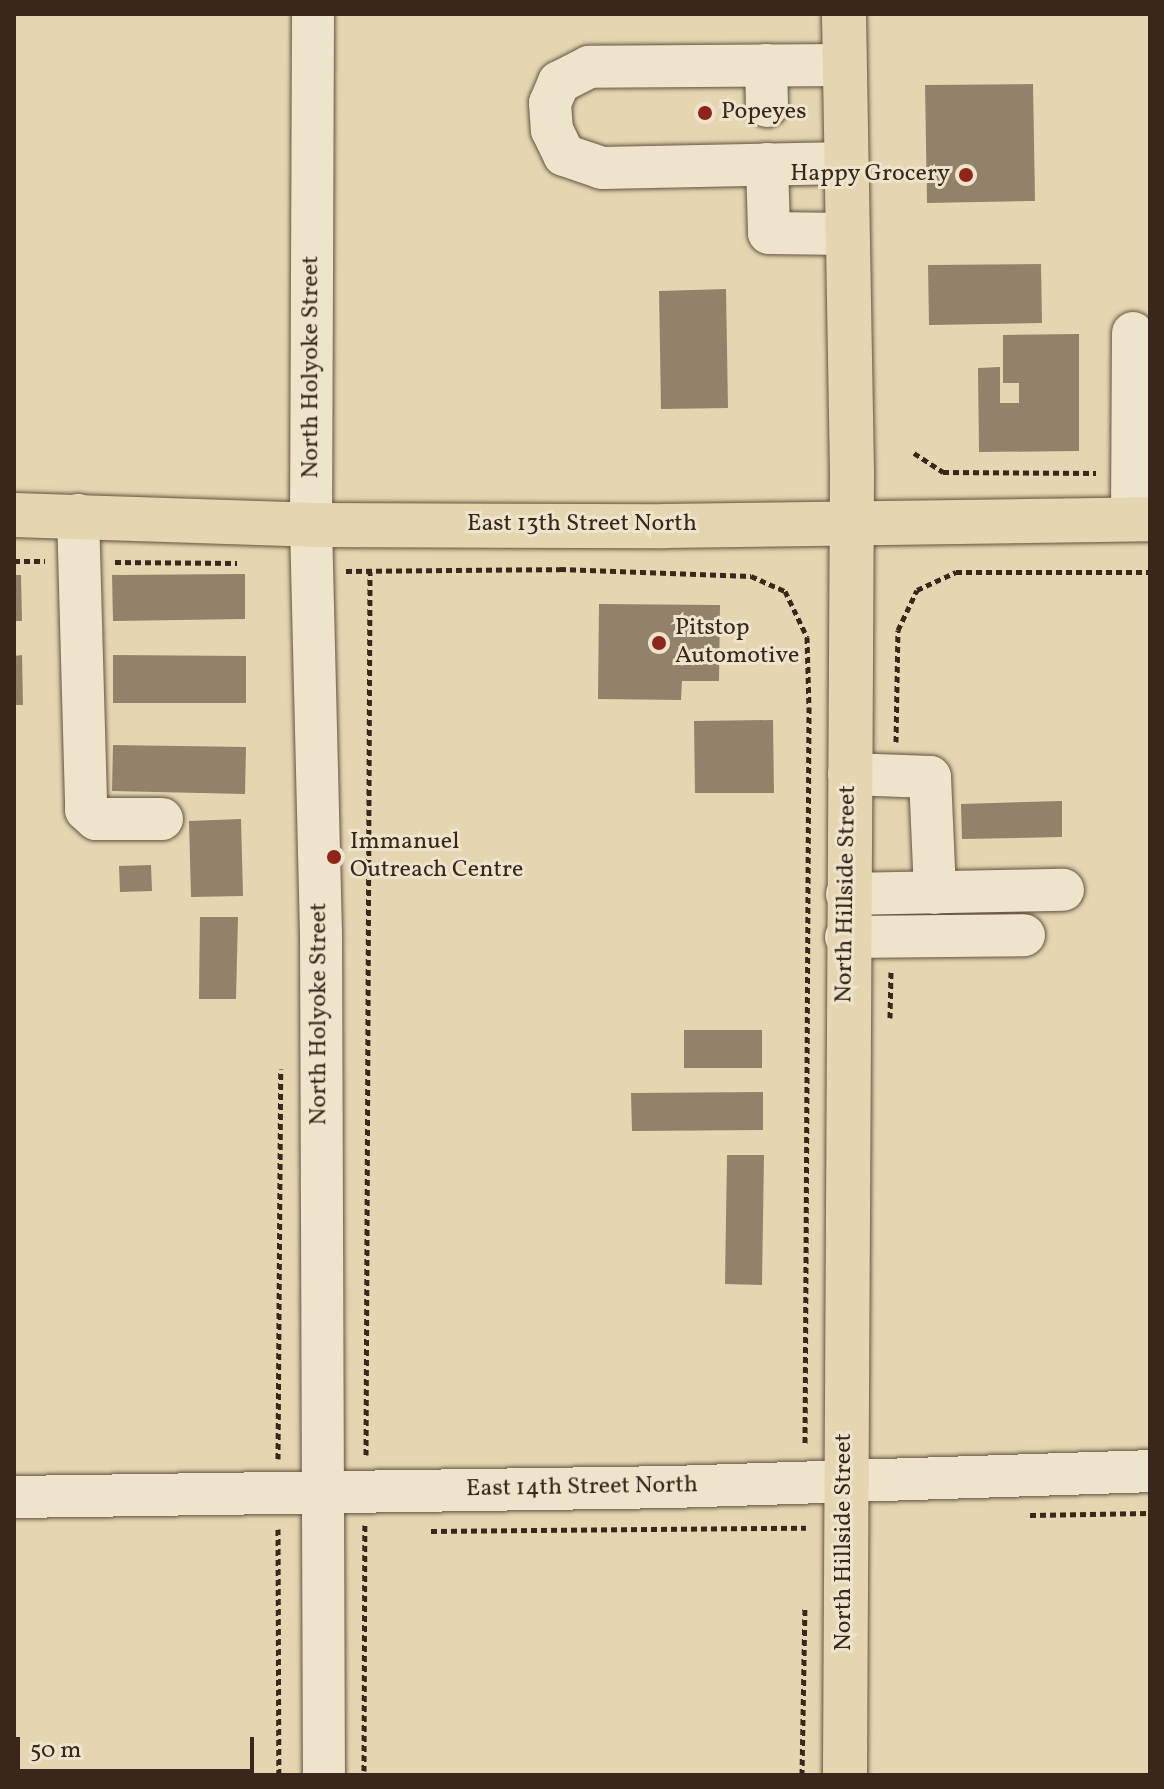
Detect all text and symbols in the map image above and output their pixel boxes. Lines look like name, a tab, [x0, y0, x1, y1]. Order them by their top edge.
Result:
place label: Popeyes	[721, 99, 807, 127]
marker: Popeyes	[696, 104, 714, 122]
place label: Happy Grocery	[789, 161, 950, 189]
marker: Happy Grocery	[957, 166, 975, 184]
street label: North Holyoke Street	[298, 255, 326, 479]
street label: East 13th Street North	[467, 511, 697, 539]
place label: Pitstop Automotive	[675, 615, 799, 671]
marker: Pitstop Automotive	[650, 634, 668, 652]
street label: North Hillside Street	[831, 785, 863, 1003]
place label: Immanuel Outreach Centre	[350, 829, 523, 885]
marker: Immanuel Outreach Centre	[325, 848, 343, 866]
street label: North Holyoke Street	[306, 902, 334, 1126]
street label: North Hillside Street	[831, 1433, 859, 1651]
street label: East 14th Street North	[466, 1472, 698, 1504]
scale bar	[20, 1721, 258, 1771]
text: 50 m	[30, 1734, 82, 1768]

